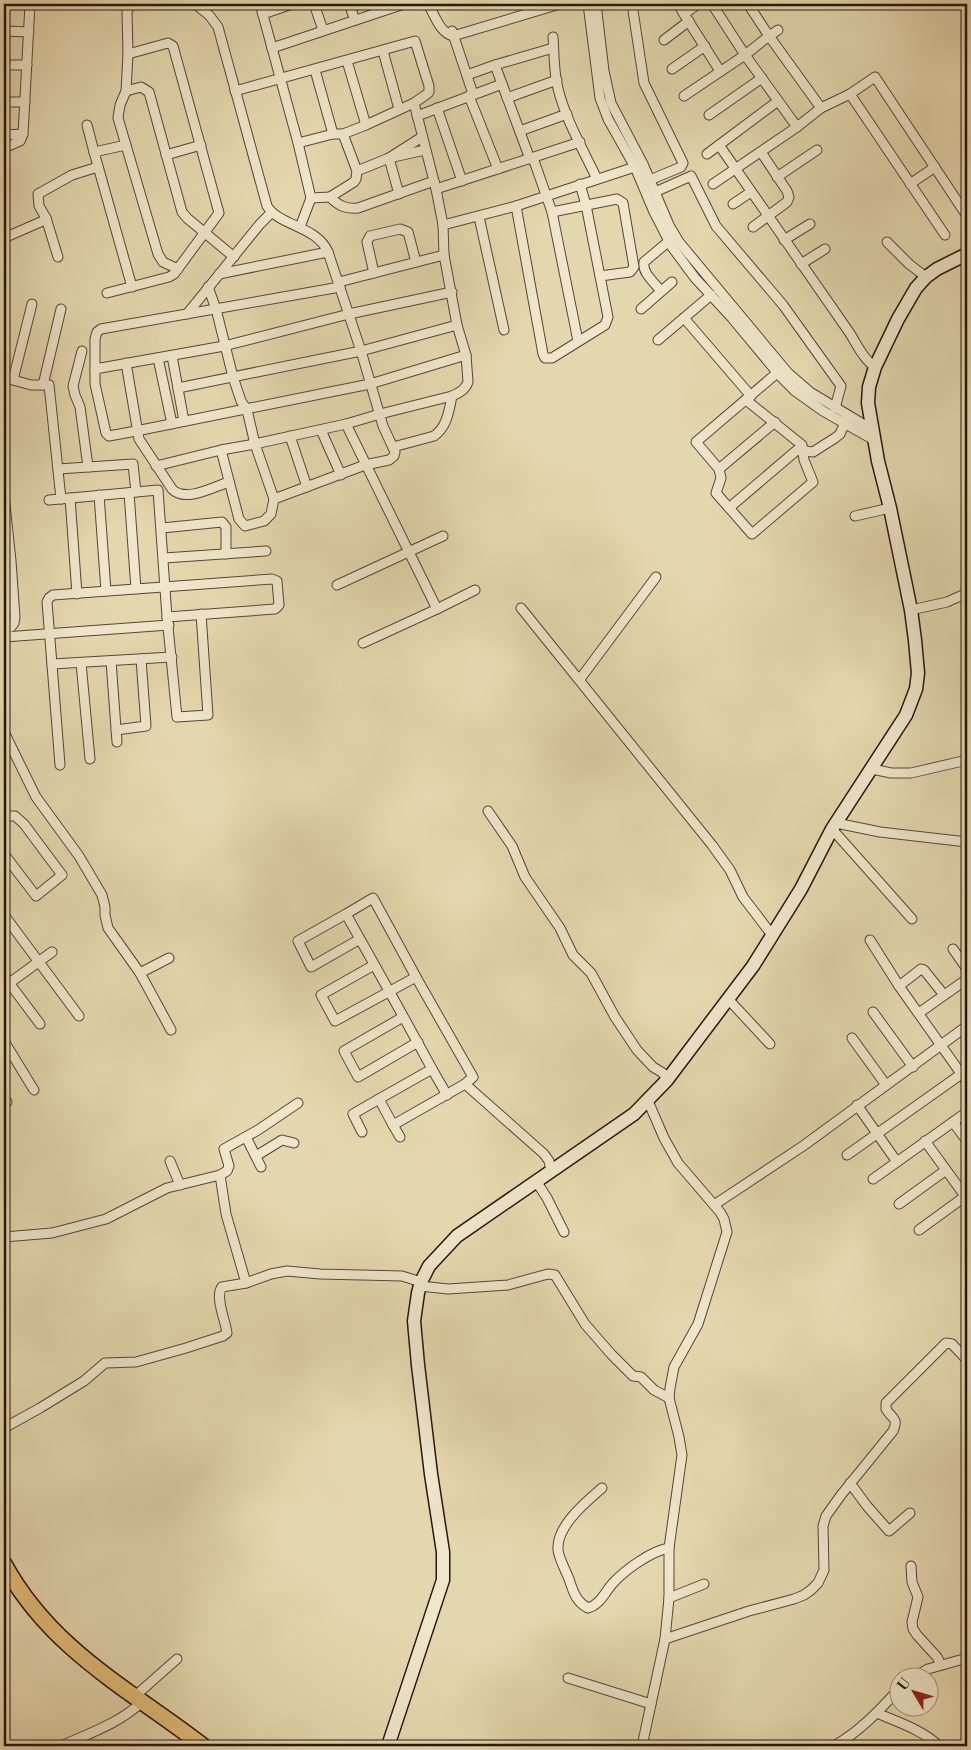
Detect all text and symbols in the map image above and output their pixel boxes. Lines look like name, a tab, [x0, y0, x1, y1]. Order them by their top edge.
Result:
north arrow	[888, 1668, 938, 1718]
text: U	[894, 1675, 915, 1694]

